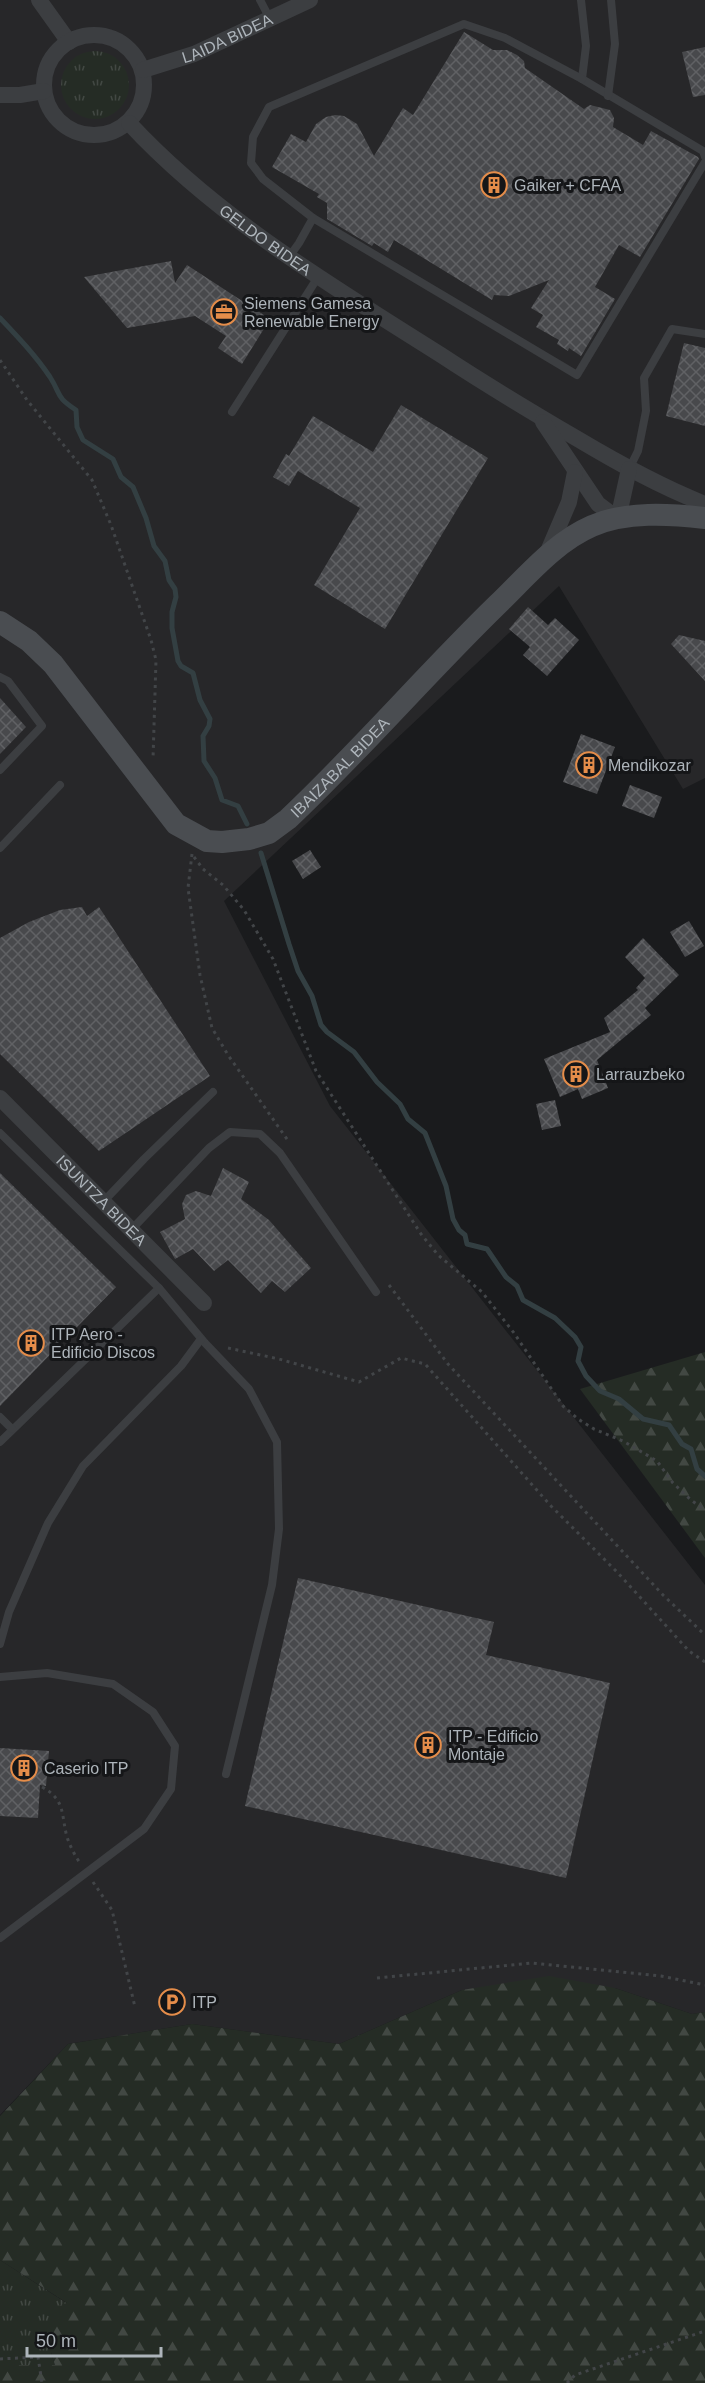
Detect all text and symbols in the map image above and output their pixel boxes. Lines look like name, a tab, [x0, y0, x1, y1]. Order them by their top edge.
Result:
street label: LAIDA BIDEA	[180, 10, 275, 66]
building icon: Gaiker + CFAA	[479, 170, 509, 200]
place label: Gaiker + CFAA	[514, 177, 621, 194]
street label: GELDO BIDEA	[217, 201, 315, 278]
place label: Siemens Gamesa Renewable Energy	[244, 295, 379, 330]
office icon: Siemens Gamesa Renewable Energy	[209, 297, 239, 327]
street label: IBAIZABAL BIDEA	[287, 714, 392, 820]
building icon: Mendikozar	[574, 750, 604, 780]
place label: Mendikozar	[608, 757, 691, 774]
building icon: Larrauzbeko	[561, 1059, 591, 1089]
place label: Larrauzbeko	[596, 1066, 685, 1083]
street label: ISUNTZA BIDEA	[53, 1152, 150, 1249]
place label: ITP Aero - Edificio Discos	[51, 1326, 155, 1361]
building icon: ITP Aero - Edificio Discos	[16, 1328, 46, 1358]
place label: ITP - Edificio Montaje	[448, 1728, 539, 1763]
building icon: ITP - Edificio Montaje	[413, 1730, 443, 1760]
building icon: Caserio ITP	[9, 1753, 39, 1783]
place label: Caserio ITP	[44, 1760, 128, 1777]
parking icon: ITP	[157, 1987, 187, 2017]
place label: ITP	[192, 1994, 217, 2011]
scale bar	[27, 2320, 160, 2358]
text: 50 m	[36, 2331, 76, 2351]

